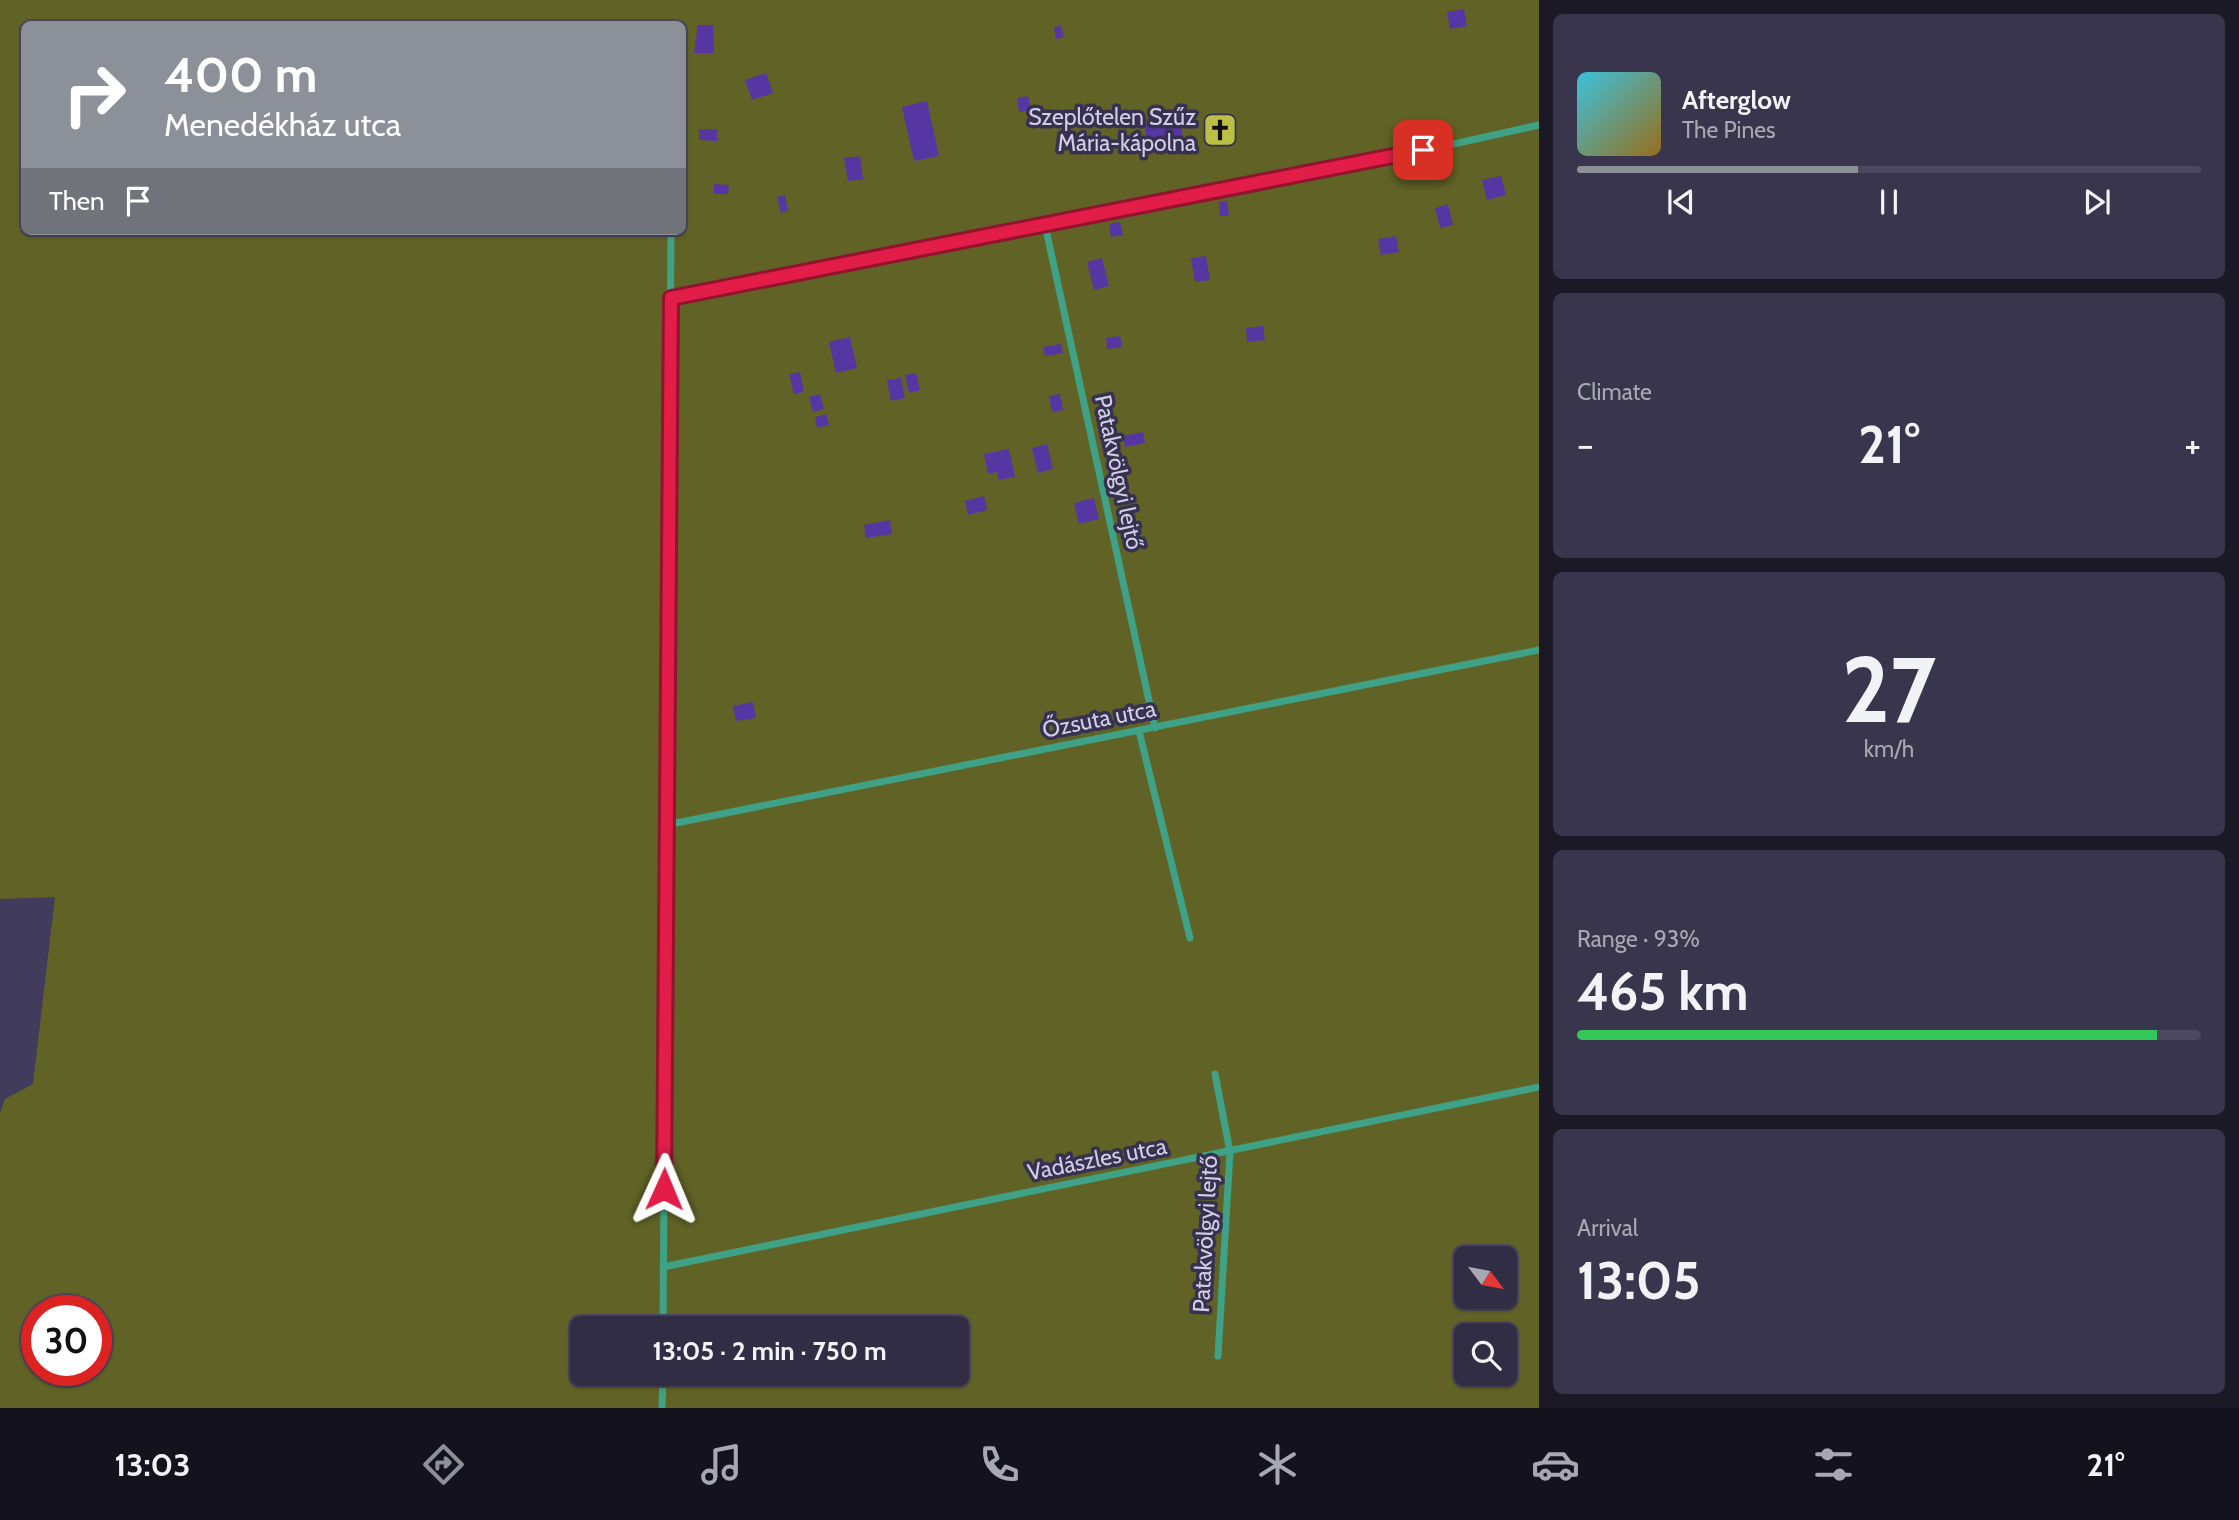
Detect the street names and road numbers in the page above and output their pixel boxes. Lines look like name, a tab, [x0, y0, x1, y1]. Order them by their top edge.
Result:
street label: Patakvölgyi lejtő	[1089, 392, 1149, 552]
street label: Őzsuta utca	[1040, 693, 1158, 744]
street label: Vadászles utca	[1025, 1132, 1169, 1186]
street label: Patakvölgyi lejtő	[1187, 1155, 1223, 1313]

